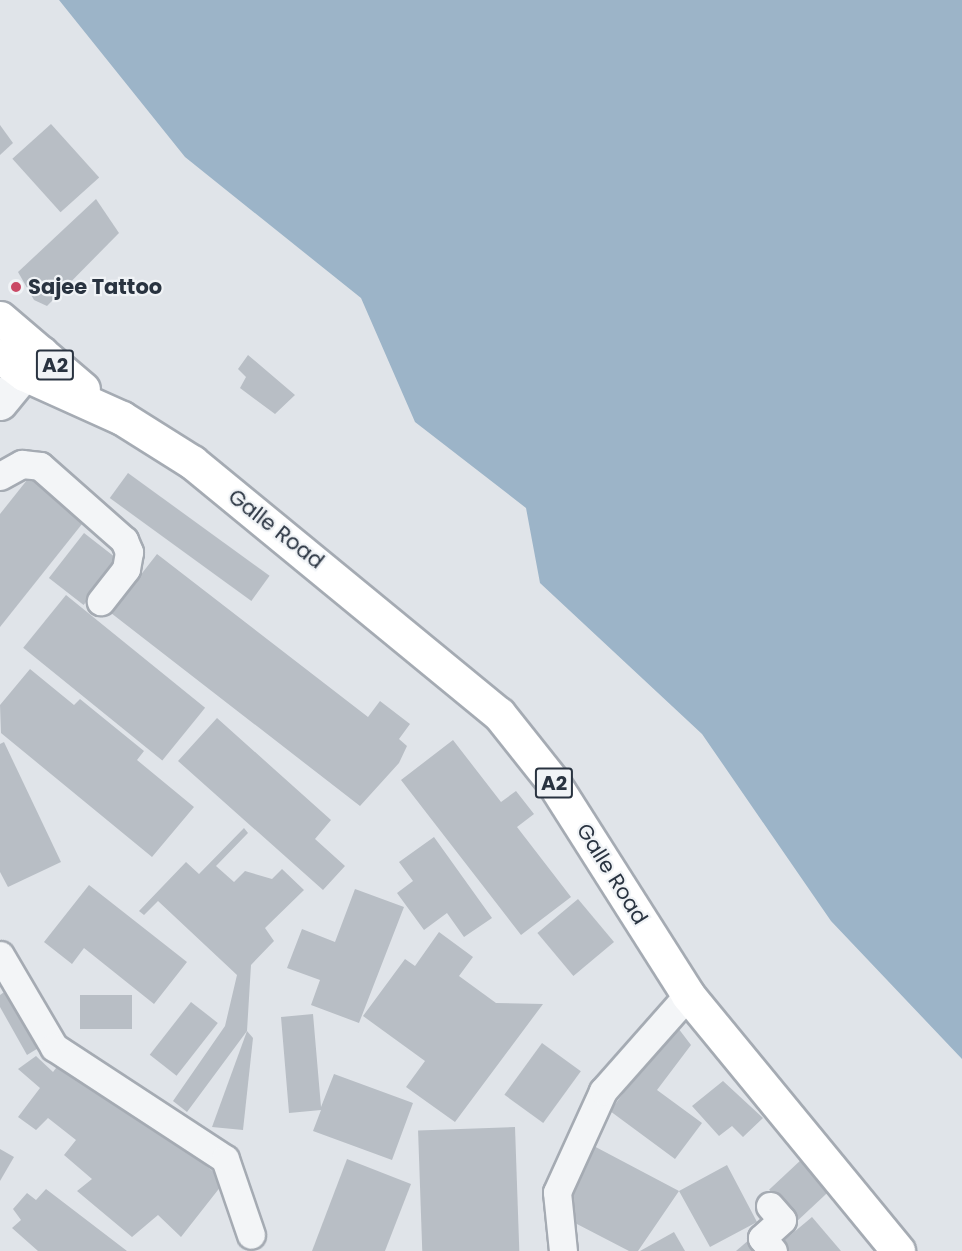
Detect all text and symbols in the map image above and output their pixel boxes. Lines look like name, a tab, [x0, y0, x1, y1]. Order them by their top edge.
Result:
place label: Sajee Tattoo	[28, 274, 162, 300]
marker: Sajee Tattoo	[9, 280, 23, 294]
road number: A2	[36, 348, 74, 382]
street label: Galle Road	[223, 484, 329, 574]
road number: A2	[534, 766, 574, 800]
street label: Galle Road	[571, 819, 653, 929]

